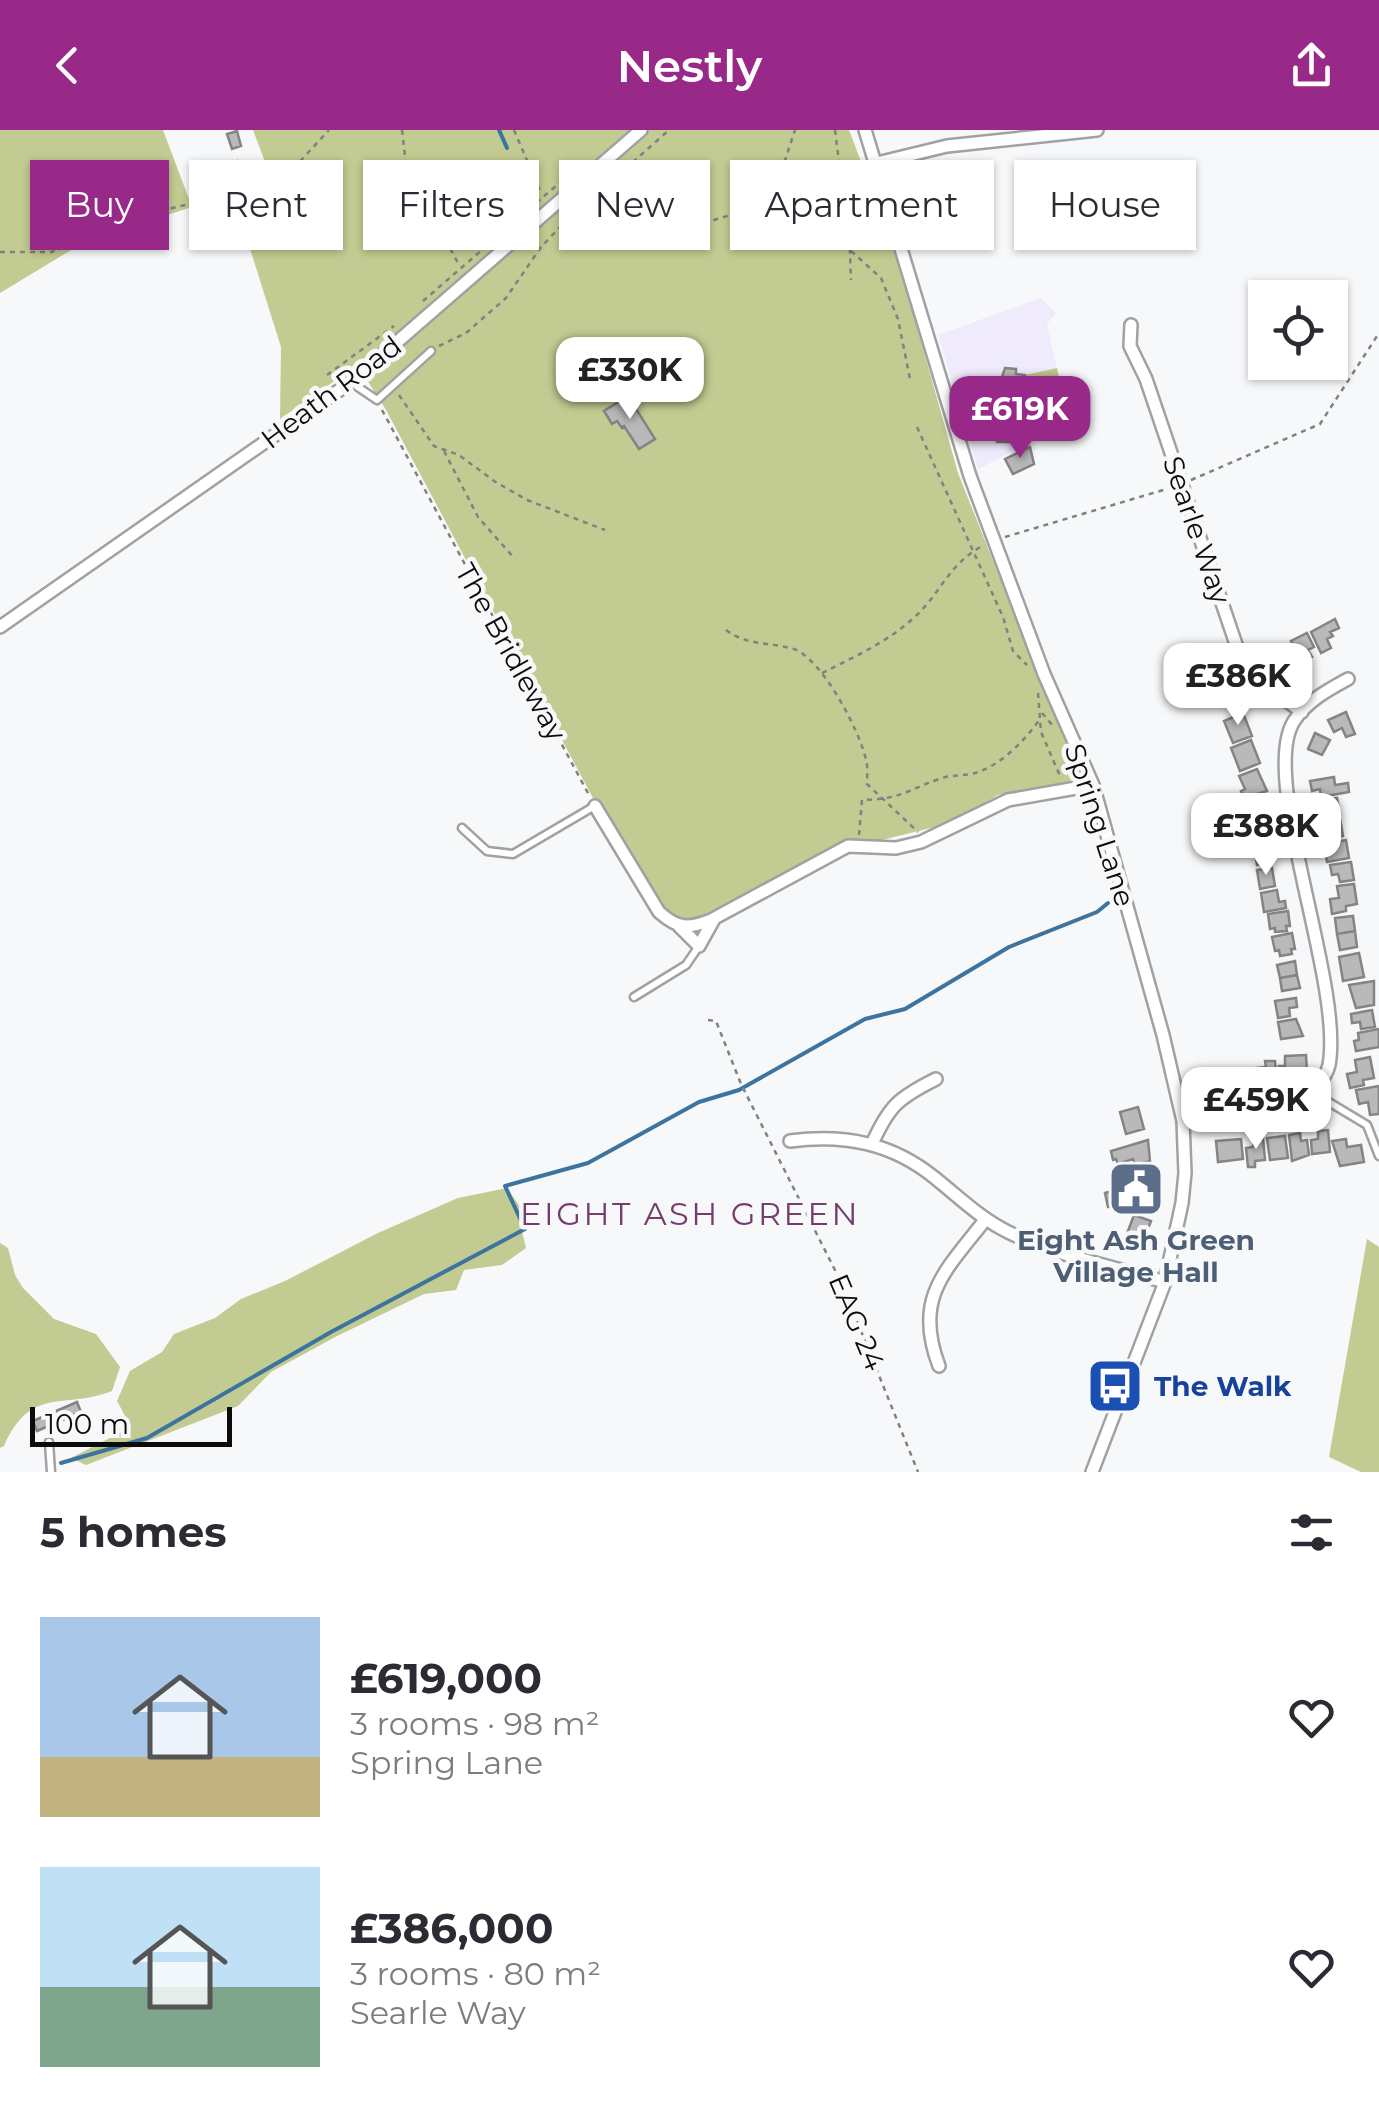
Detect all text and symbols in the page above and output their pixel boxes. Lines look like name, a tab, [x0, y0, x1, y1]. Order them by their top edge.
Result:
icon: back	[40, 38, 95, 93]
text: Nestly	[617, 38, 762, 93]
icon: share	[1284, 38, 1339, 93]
chip: Buy	[30, 160, 169, 250]
chip: Rent	[189, 160, 343, 250]
chip: Filters	[363, 160, 539, 250]
chip: New	[559, 160, 710, 250]
chip: Apartment	[730, 160, 994, 250]
chip: House	[1014, 160, 1196, 250]
map controls	[1248, 280, 1348, 380]
button: locate	[1248, 280, 1348, 380]
street label: Heath Road	[254, 328, 408, 456]
pin: £330K	[560, 337, 700, 422]
text: £330K	[578, 350, 682, 389]
pin: £619K	[950, 376, 1090, 461]
text: £619K	[971, 389, 1069, 428]
street label: Searle Way	[1156, 452, 1238, 609]
street label: The Bridleway	[448, 557, 574, 747]
pin: £386K	[1168, 643, 1308, 728]
text: £386K	[1185, 656, 1291, 695]
street label: Spring Lane	[1058, 739, 1142, 911]
pin: £388K	[1196, 793, 1336, 878]
text: £388K	[1213, 806, 1319, 845]
pin: £459K	[1186, 1067, 1326, 1152]
text: £459K	[1203, 1080, 1309, 1119]
public building icon: Eight Ash Green Village Hall	[1106, 1159, 1166, 1219]
district label: EIGHT ASH GREEN	[520, 1194, 860, 1233]
place label: Eight Ash Green Village Hall	[1017, 1223, 1255, 1289]
street label: EAG 24	[822, 1269, 893, 1376]
bus stop icon: The Walk	[1085, 1356, 1145, 1416]
place label: The Walk	[1154, 1369, 1292, 1403]
scale bar	[30, 1402, 232, 1446]
text: 100 m	[45, 1407, 129, 1441]
icon: filters	[1284, 1505, 1339, 1560]
text: 5 homes	[40, 1506, 227, 1558]
text: £619,000	[350, 1652, 542, 1704]
icon: home	[120, 1657, 240, 1777]
icon: heart	[1284, 1690, 1339, 1745]
text: 3 rooms · 98 m²	[350, 1704, 599, 1743]
text: Spring Lane	[350, 1743, 543, 1782]
text: £386,000	[350, 1902, 553, 1954]
icon: home	[120, 1907, 240, 2027]
icon: heart	[1284, 1940, 1339, 1995]
text: 3 rooms · 80 m²	[350, 1954, 601, 1993]
text: Searle Way	[350, 1993, 526, 2032]

